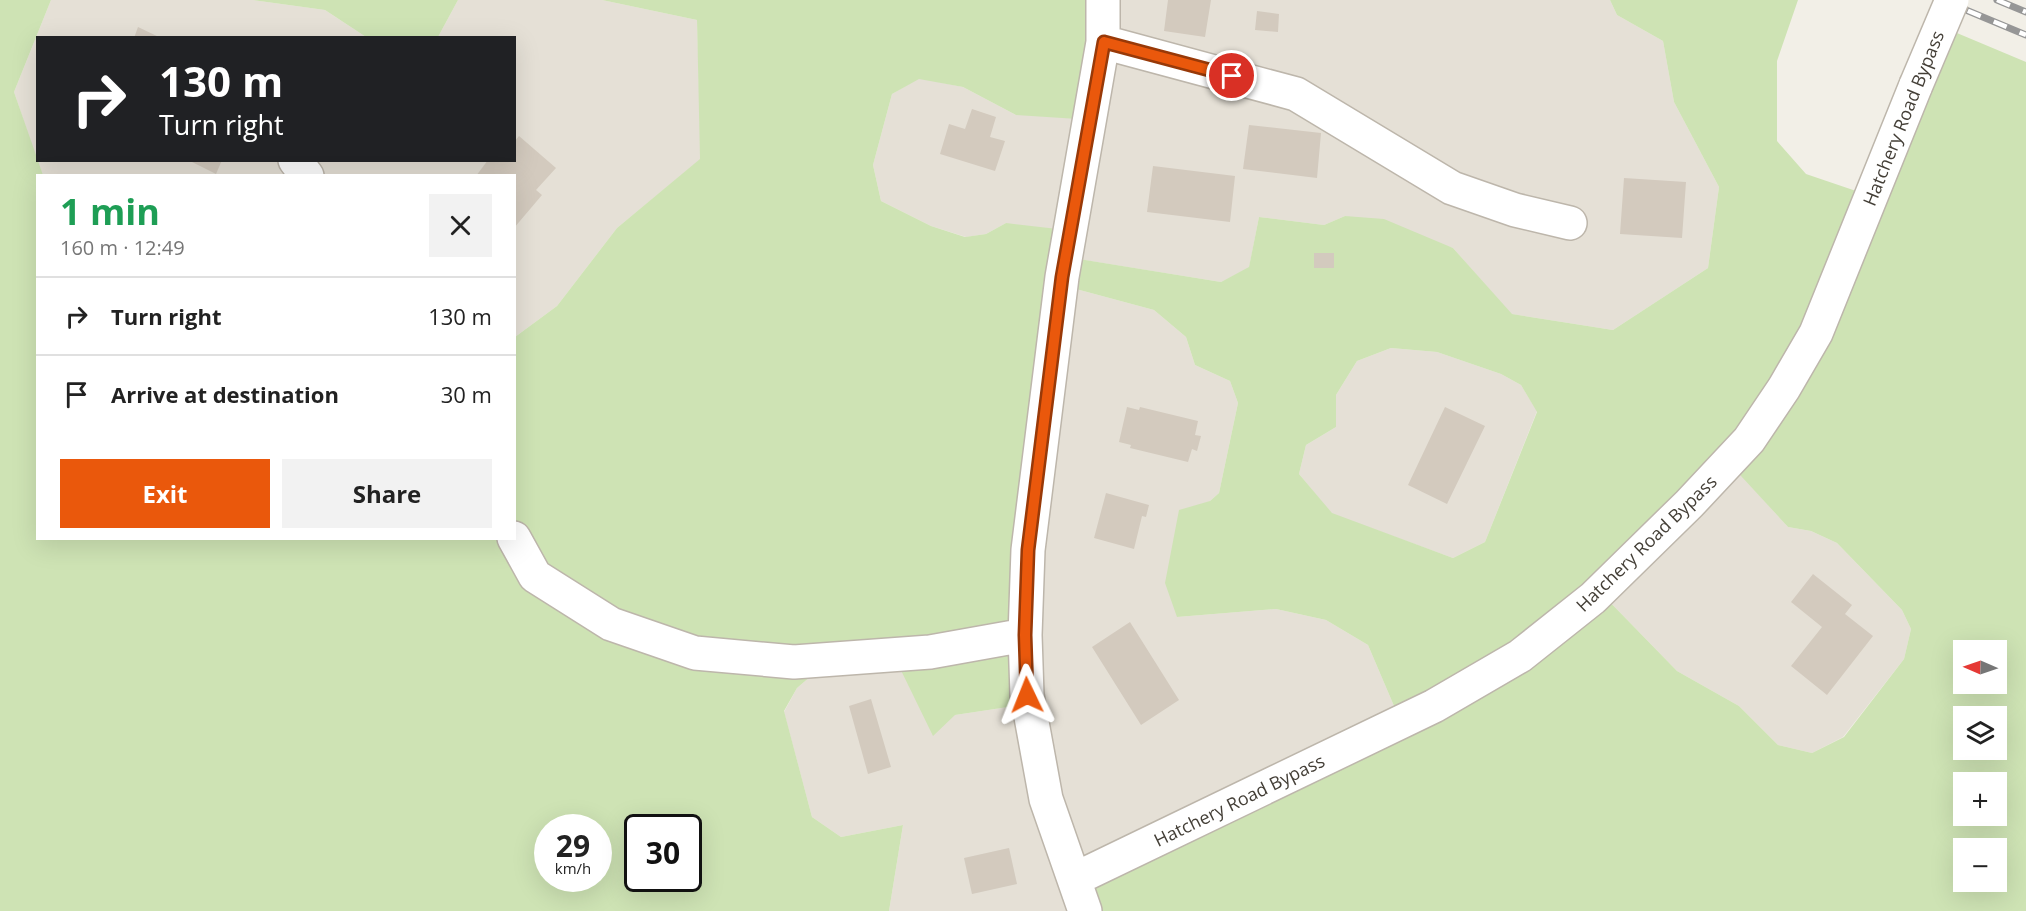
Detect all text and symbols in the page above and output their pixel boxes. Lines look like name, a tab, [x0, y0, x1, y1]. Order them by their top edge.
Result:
street label: Hatchery Road Bypass	[1857, 27, 1949, 209]
pin	[1206, 50, 1257, 101]
text: 130 m	[159, 52, 283, 109]
icon: arrive	[1215, 59, 1248, 92]
icon: right	[60, 60, 138, 138]
text: Turn right	[159, 106, 284, 143]
text: 1 min	[60, 187, 160, 236]
button: close	[429, 194, 492, 257]
text: 160 m · 12:49	[60, 234, 185, 261]
icon: right	[60, 300, 93, 333]
text: Turn right	[111, 301, 222, 331]
text: 130 m	[428, 301, 492, 331]
icon: arrive	[60, 378, 93, 411]
text: Arrive at destination	[111, 379, 339, 409]
text: 30 m	[441, 379, 492, 409]
button: Exit	[60, 459, 270, 528]
button: Share	[282, 459, 492, 528]
street label: Hatchery Road Bypass	[1570, 469, 1722, 617]
north arrow	[1953, 640, 2007, 694]
map controls	[1953, 640, 2007, 892]
position arrow	[995, 663, 1059, 727]
button: layers	[1953, 706, 2007, 760]
street label: Hatchery Road Bypass	[1150, 748, 1328, 852]
button: +	[1953, 772, 2007, 826]
speed limit sign: 30	[624, 814, 702, 892]
text: 29	[556, 825, 590, 866]
button: −	[1953, 838, 2007, 892]
text: km/h	[555, 858, 591, 878]

